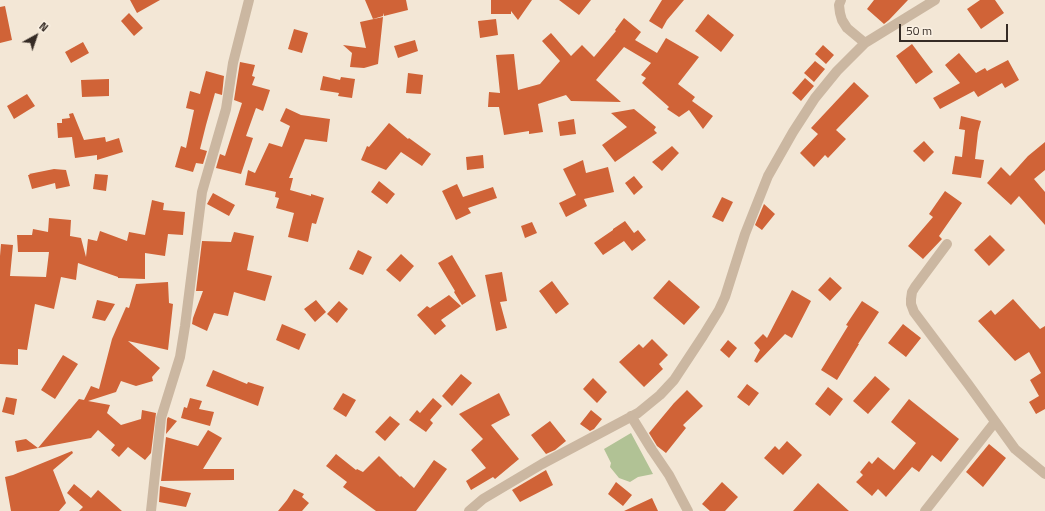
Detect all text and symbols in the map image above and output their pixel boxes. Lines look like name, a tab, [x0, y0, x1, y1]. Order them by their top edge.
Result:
north arrow	[16, 16, 56, 56]
scale bar	[901, 16, 1010, 42]
text: N	[36, 18, 52, 35]
text: 50 m	[906, 21, 932, 40]

